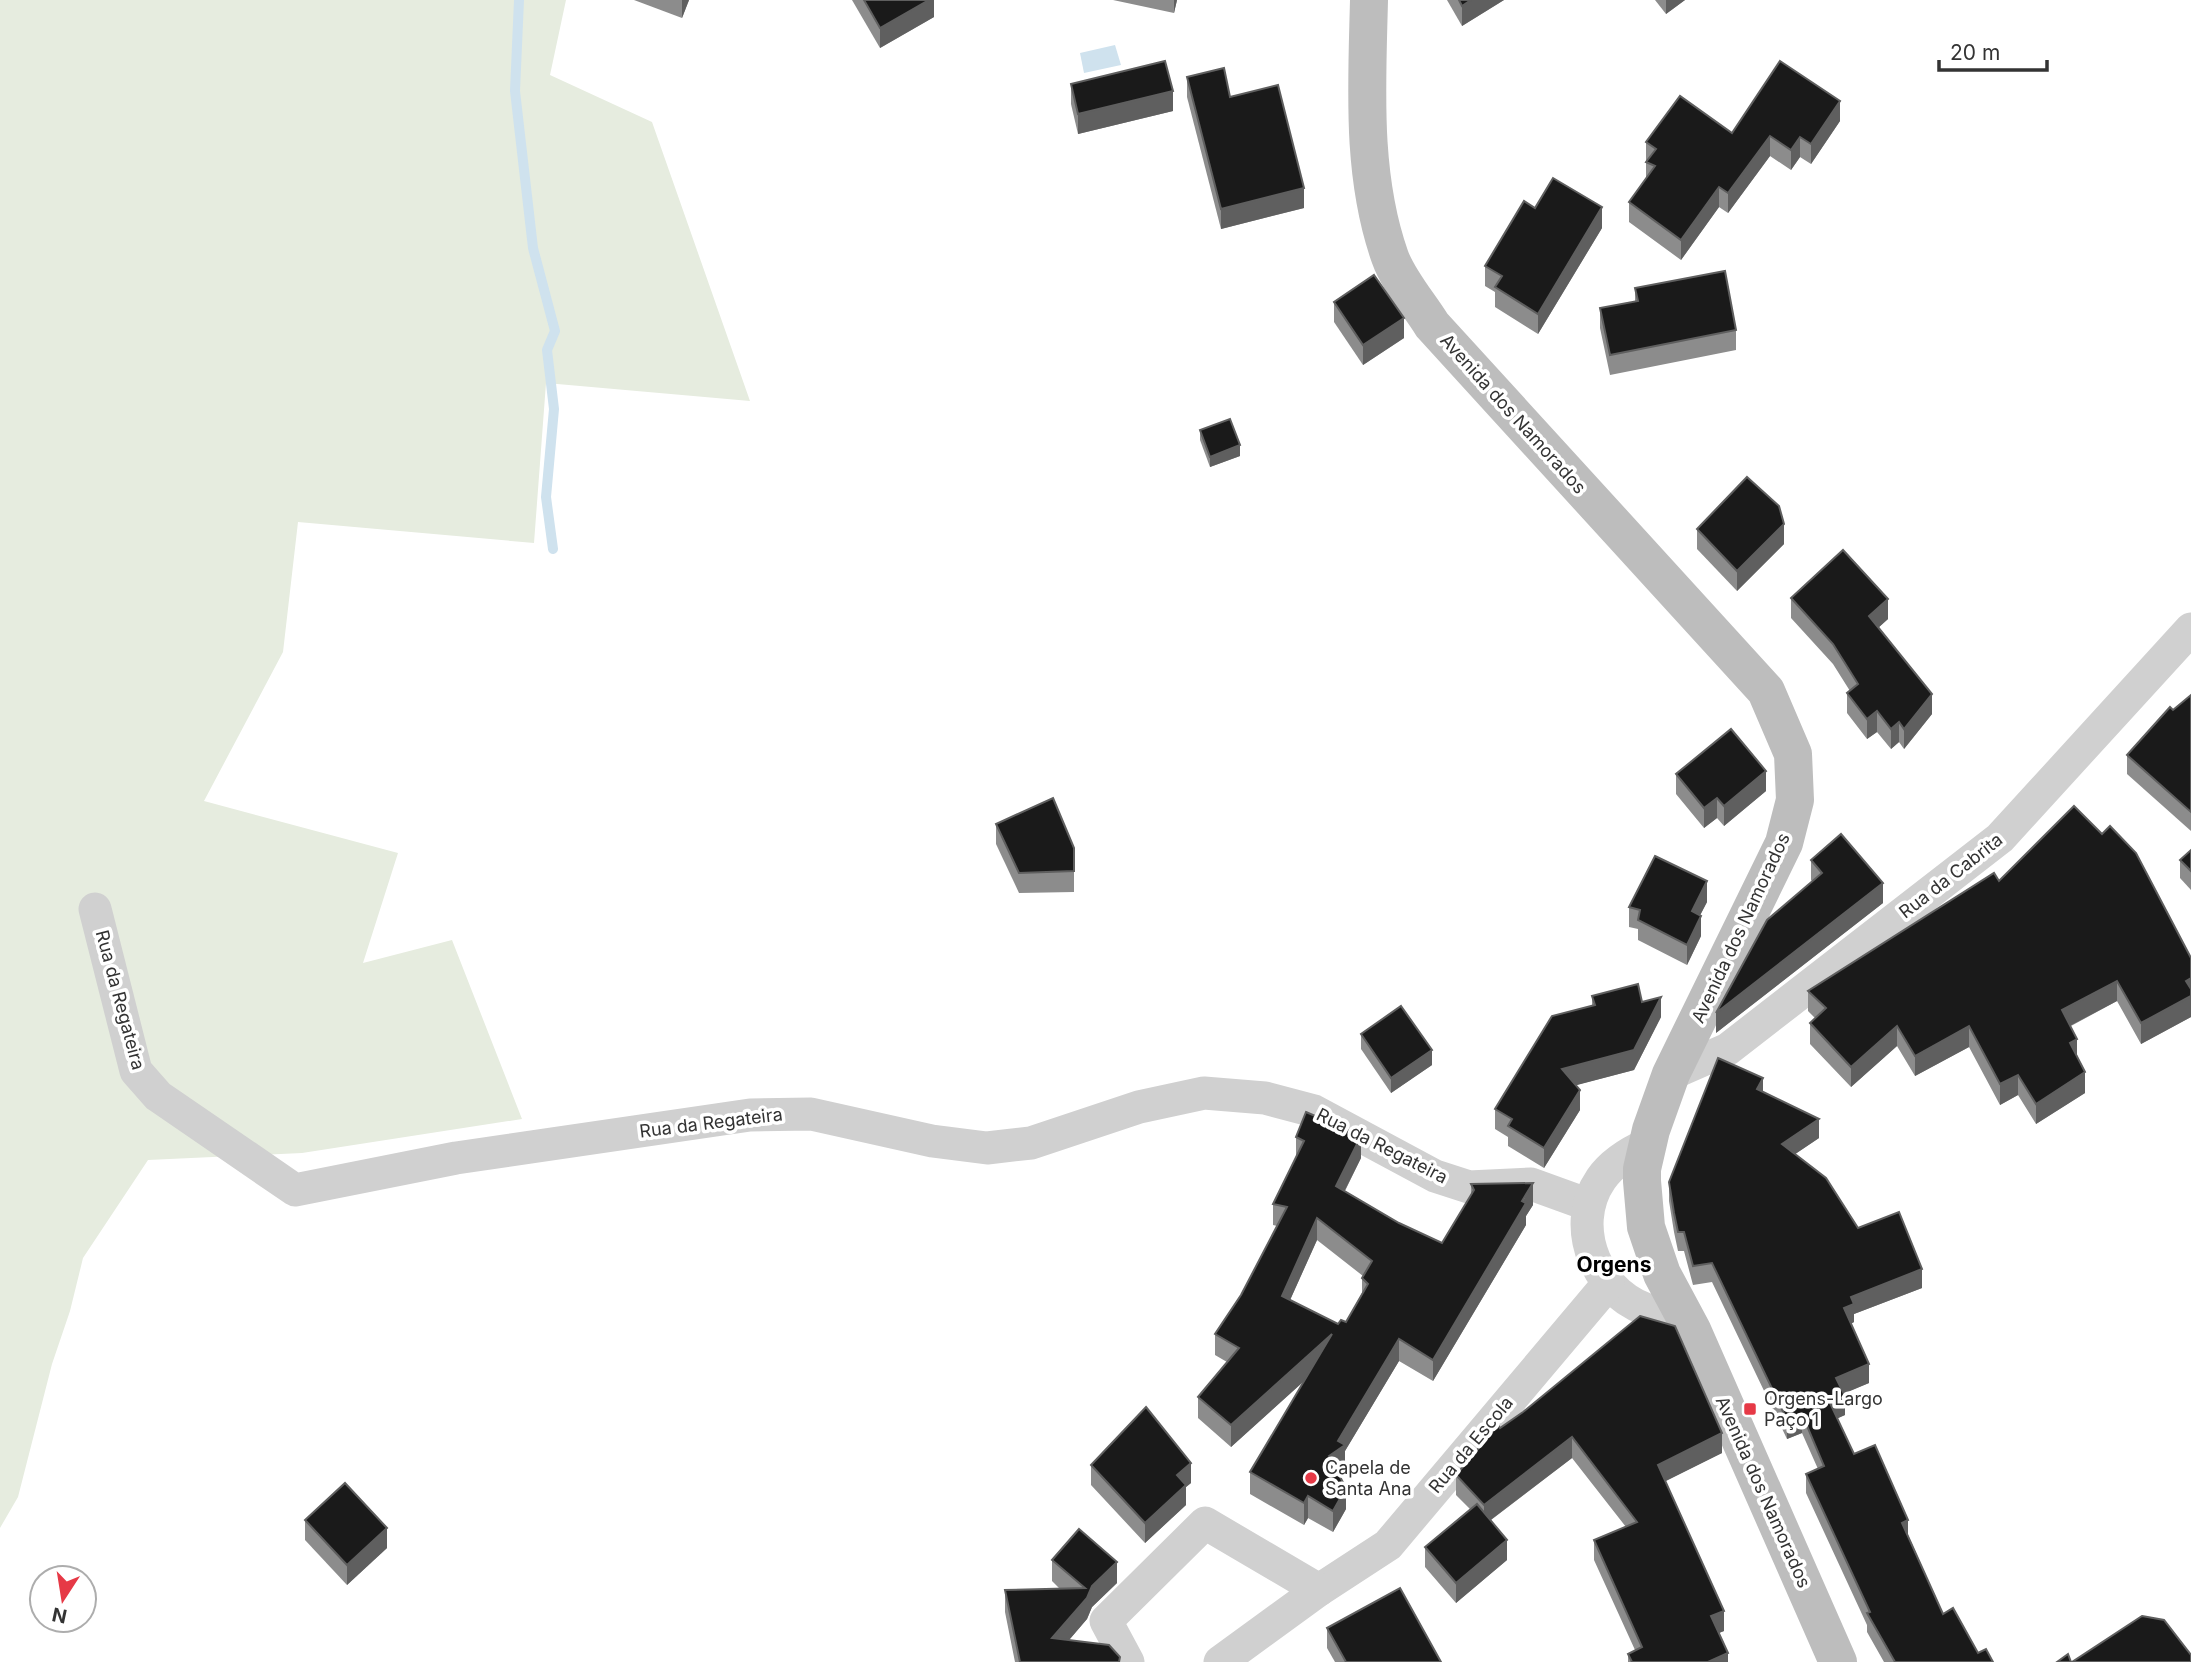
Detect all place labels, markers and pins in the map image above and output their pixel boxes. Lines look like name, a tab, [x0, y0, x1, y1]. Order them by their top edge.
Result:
place label: Orgens-Largo Paço 1	[1764, 1388, 1883, 1430]
marker: Orgens-Largo Paço 1	[1742, 1401, 1758, 1417]
place label: Capela de Santa Ana	[1325, 1457, 1412, 1499]
marker: Capela de Santa Ana	[1303, 1470, 1319, 1486]

